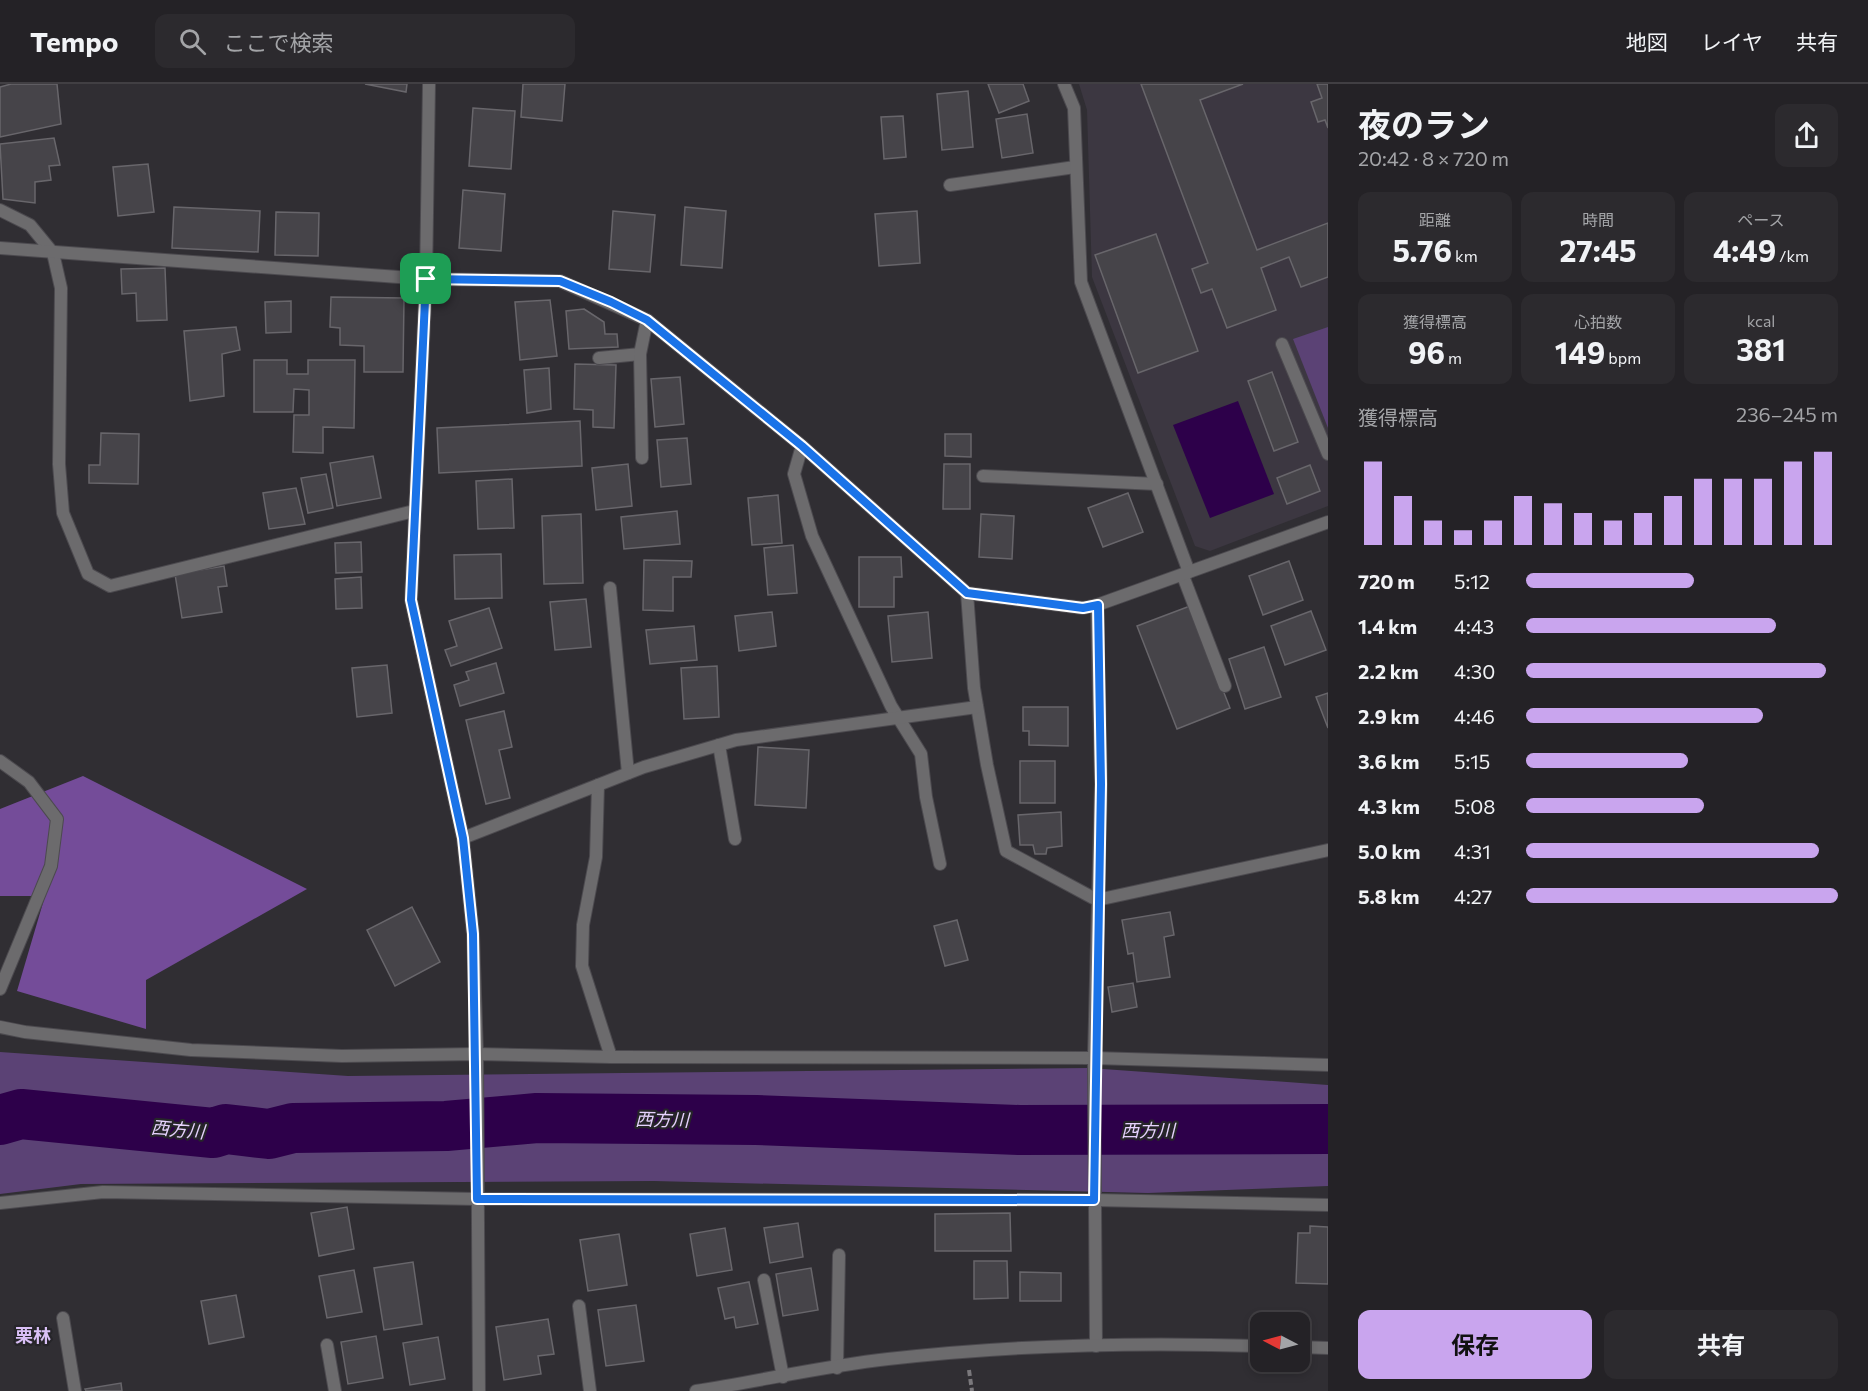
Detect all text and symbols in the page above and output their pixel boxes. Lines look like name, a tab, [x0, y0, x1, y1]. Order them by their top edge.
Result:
search box	[155, 14, 575, 68]
text: Tempo	[30, 24, 119, 58]
icon: search	[176, 25, 209, 58]
text: ここで検索	[224, 29, 334, 56]
text: 地図	[1626, 29, 1668, 54]
text: レイヤ	[1701, 29, 1763, 54]
text: 共有	[1796, 29, 1838, 54]
text: 夜のラン	[1358, 103, 1490, 144]
button: share	[1775, 104, 1838, 167]
text: 20:42 · 8 × 720 m	[1358, 146, 1509, 170]
text: 距離	[1419, 210, 1451, 229]
text: 時間	[1582, 210, 1614, 229]
text: ペース	[1737, 210, 1785, 229]
text: 5.76	[1392, 231, 1452, 268]
text: 27:45	[1559, 231, 1637, 268]
text: 4:49	[1713, 231, 1776, 268]
text: km	[1452, 246, 1478, 265]
text: /km	[1776, 246, 1809, 265]
pin	[400, 253, 451, 304]
icon: arrive	[409, 262, 442, 295]
text: kcal	[1747, 311, 1775, 330]
text: 獲得標高	[1403, 312, 1467, 331]
text: 心拍数	[1574, 312, 1622, 331]
text: 381	[1736, 330, 1786, 367]
text: 96	[1408, 333, 1445, 370]
text: 149	[1555, 333, 1605, 370]
text: m	[1445, 348, 1462, 367]
text: bpm	[1605, 348, 1641, 367]
text: 236–245 m	[1736, 402, 1838, 426]
text: 獲得標高	[1358, 405, 1438, 429]
text: 720 m	[1358, 569, 1415, 593]
text: 5:12	[1454, 569, 1490, 593]
text: 1.4 km	[1358, 614, 1417, 638]
text: 4:43	[1454, 614, 1494, 638]
text: 2.2 km	[1358, 659, 1419, 683]
text: 4:30	[1454, 659, 1495, 683]
text: 2.9 km	[1358, 704, 1419, 728]
text: 4:46	[1454, 704, 1495, 728]
text: 3.6 km	[1358, 749, 1419, 773]
text: 5:15	[1454, 749, 1490, 773]
text: 4.3 km	[1358, 794, 1420, 818]
text: 5:08	[1454, 794, 1495, 818]
text: 5.0 km	[1358, 839, 1420, 863]
text: 4:31	[1454, 839, 1491, 863]
text: 5.8 km	[1358, 884, 1420, 908]
text: 4:27	[1454, 884, 1492, 908]
water label: 西方川	[635, 1108, 691, 1131]
water label: 西方川	[150, 1116, 208, 1142]
water label: 西方川	[1121, 1119, 1177, 1141]
button: 保存	[1358, 1310, 1592, 1379]
button: 共有	[1604, 1310, 1838, 1379]
north arrow	[1250, 1312, 1310, 1372]
map controls	[1250, 1312, 1310, 1372]
district label: 栗林	[15, 1324, 51, 1346]

